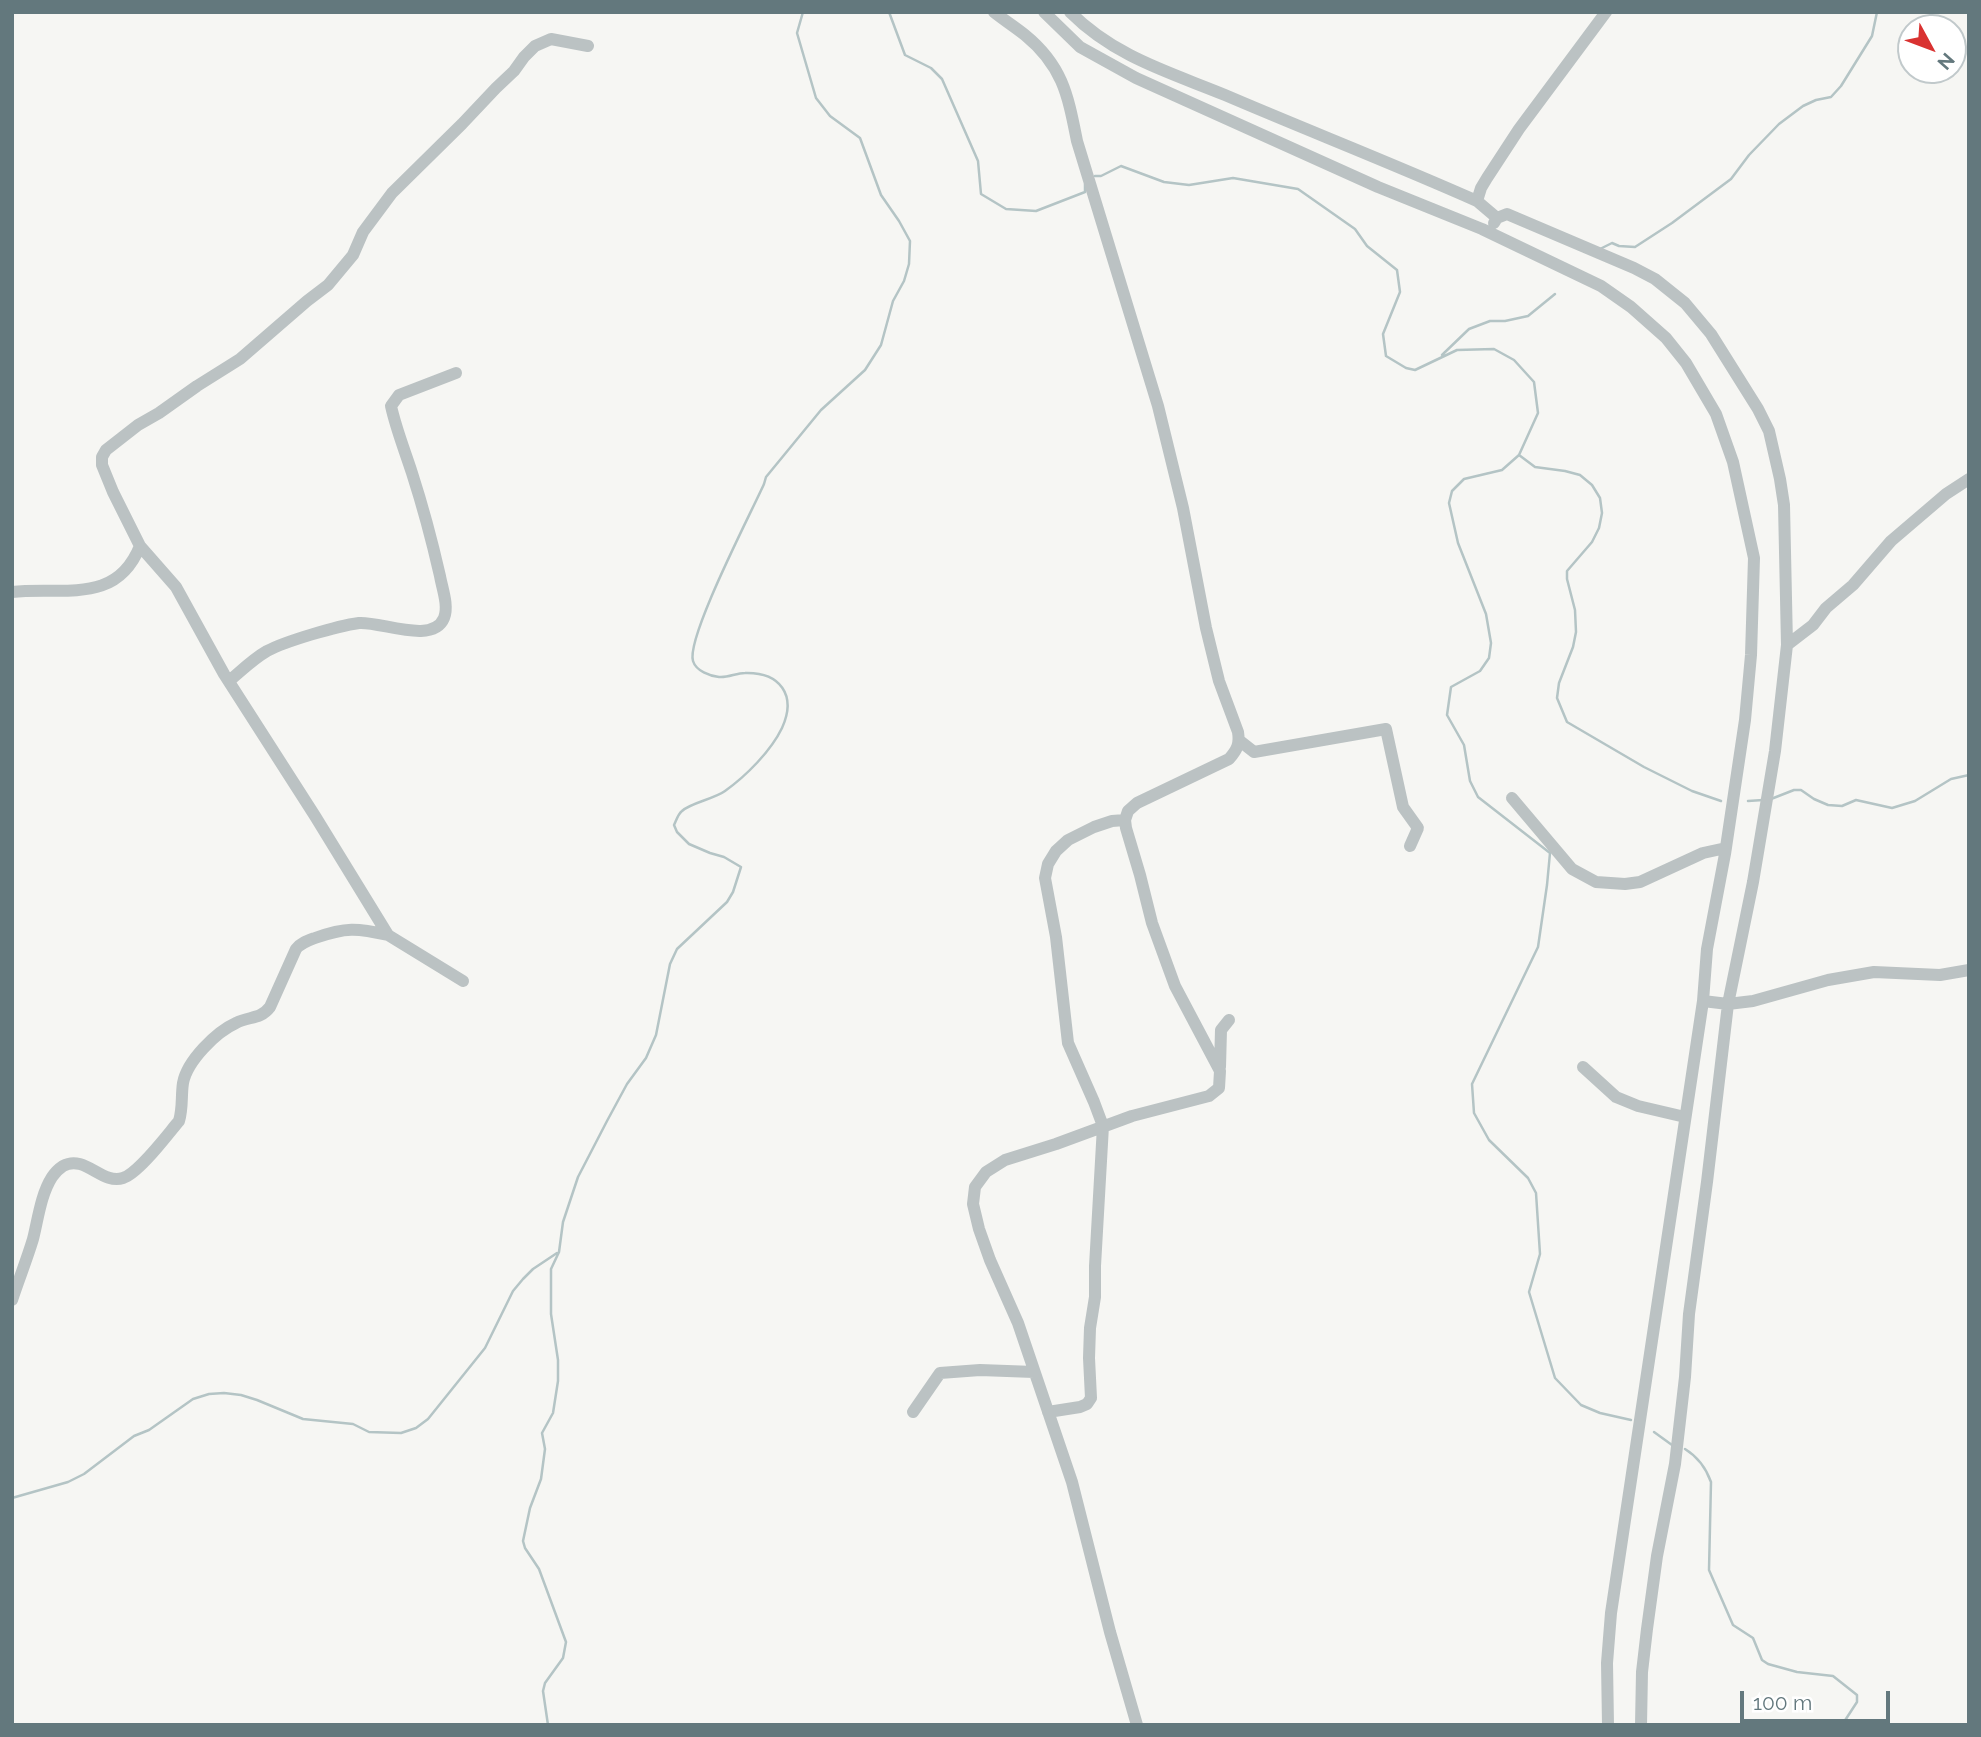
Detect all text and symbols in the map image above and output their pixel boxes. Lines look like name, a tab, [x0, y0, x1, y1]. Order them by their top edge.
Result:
north arrow	[1897, 14, 1967, 84]
text: N	[1933, 49, 1959, 74]
scale bar	[1743, 1678, 1894, 1722]
text: 100 m	[1753, 1690, 1812, 1715]

